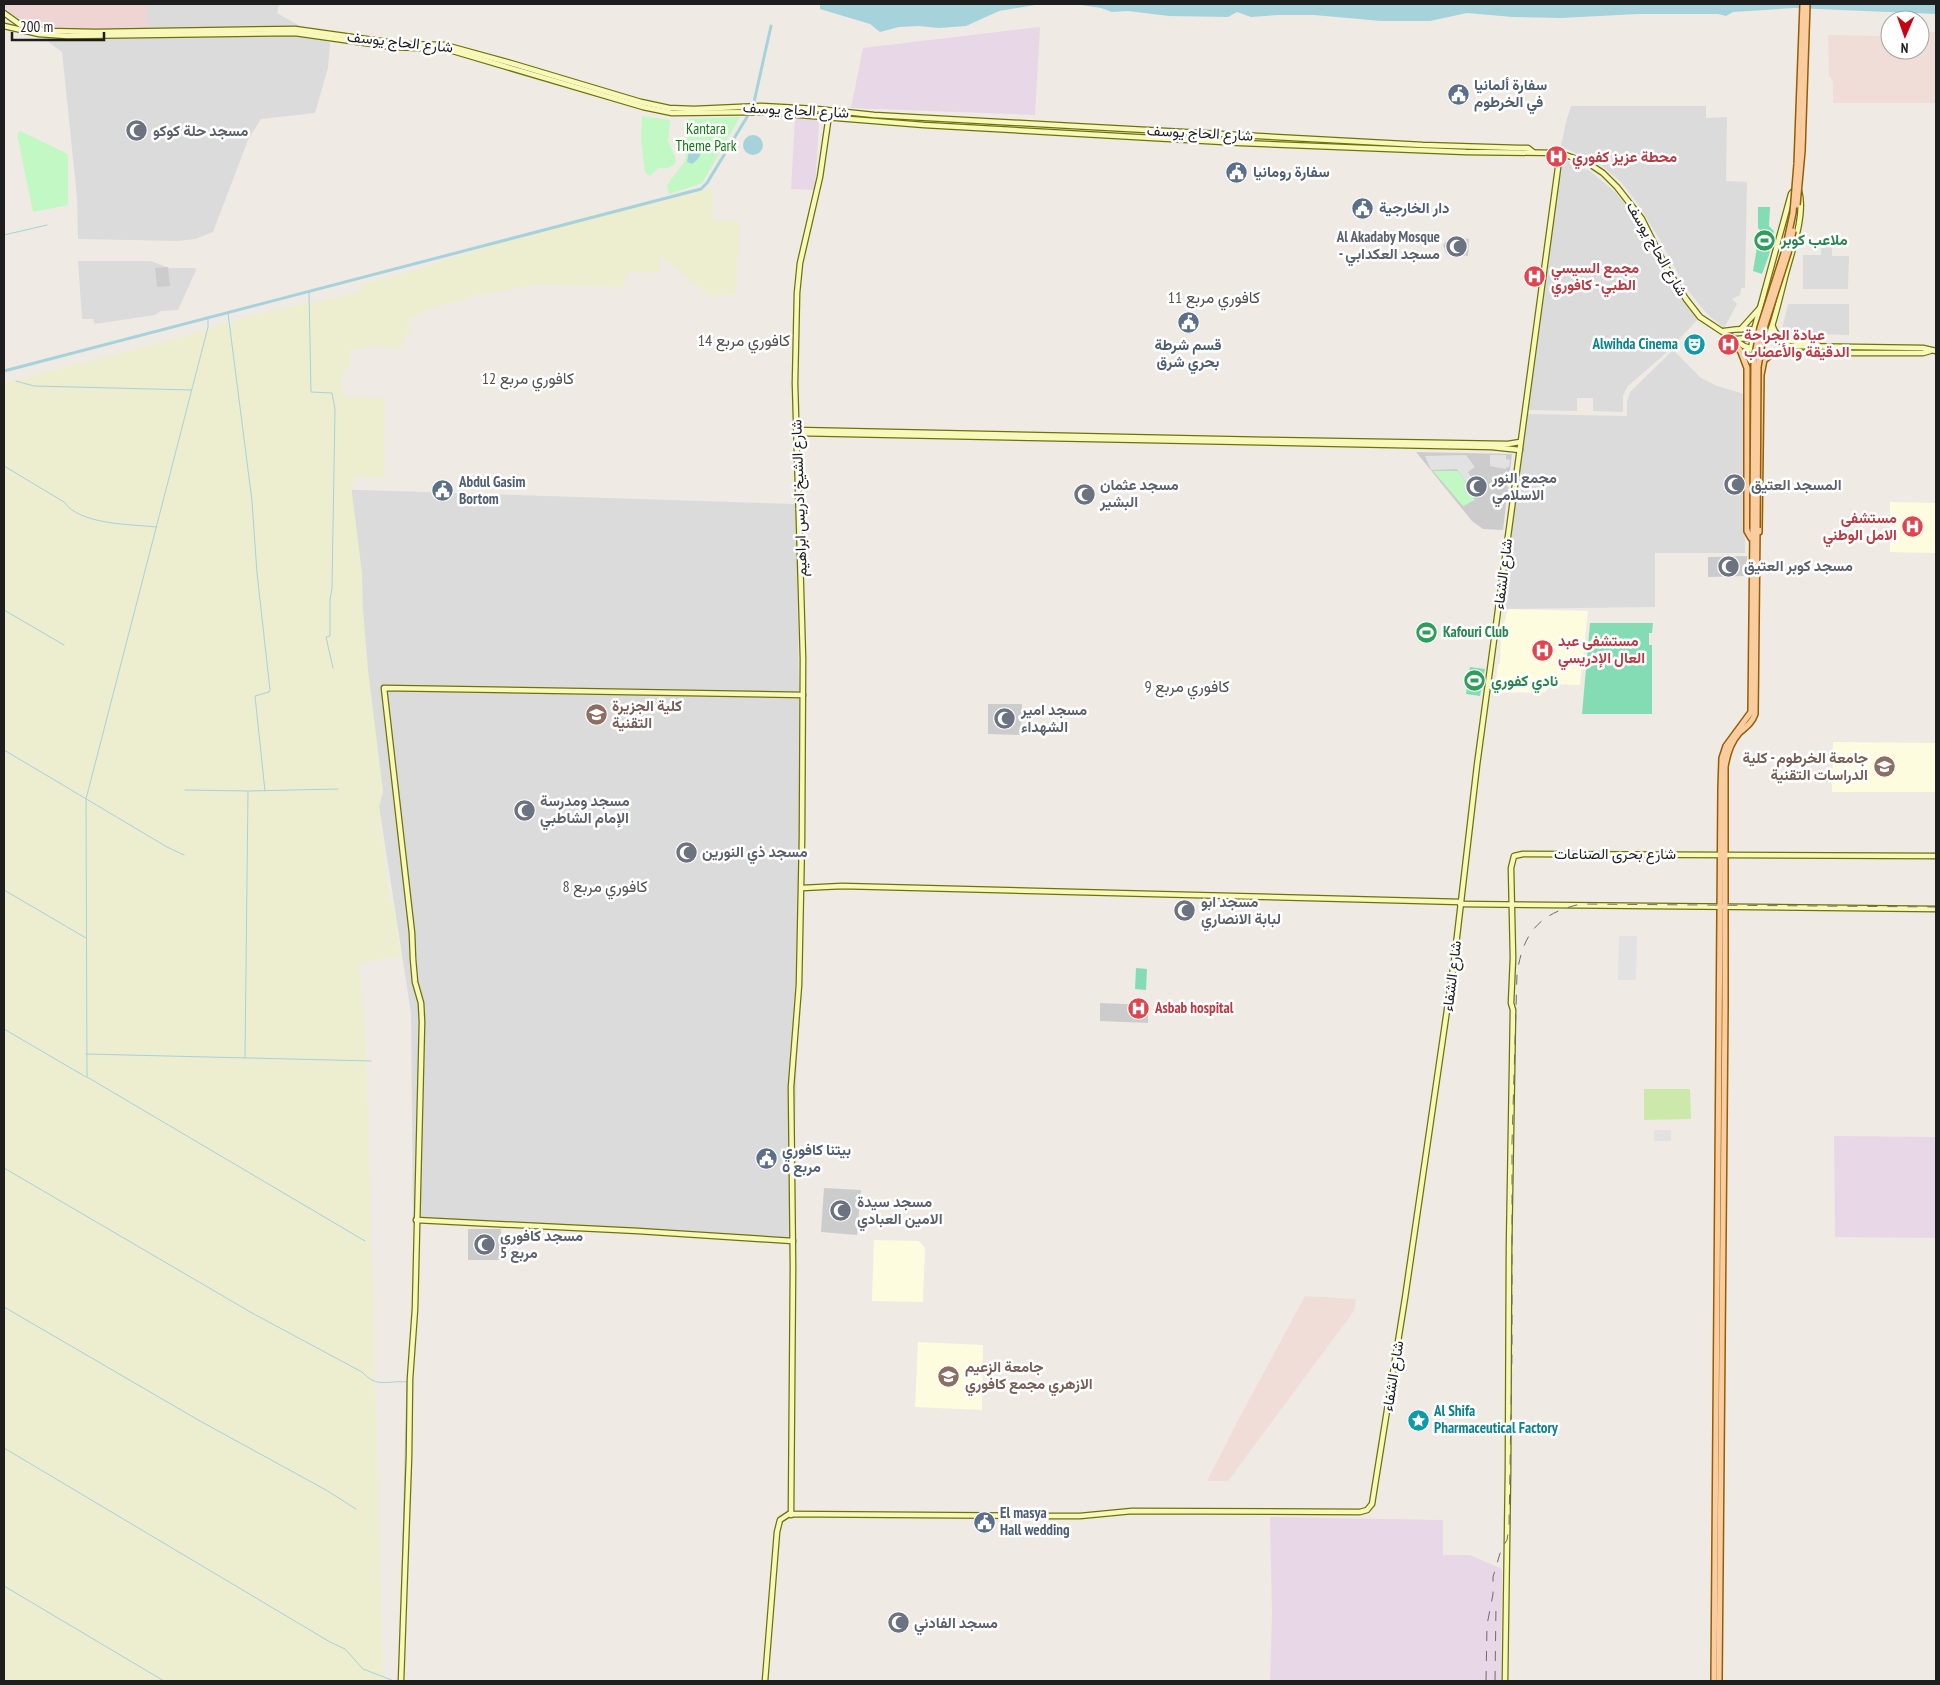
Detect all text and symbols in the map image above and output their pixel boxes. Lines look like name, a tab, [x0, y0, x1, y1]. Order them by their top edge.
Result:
scale bar	[12, 10, 105, 42]
north arrow	[1880, 10, 1930, 60]
text: 200 m	[20, 17, 53, 36]
street label: شارع الحاج يوسف	[346, 26, 454, 59]
text: N	[1900, 39, 1909, 57]
place label: سفارة ألمانيا في الخرطوم	[1474, 75, 1547, 115]
public building icon: سفارة ألمانيا في الخرطوم	[1446, 82, 1470, 106]
street label: شارع الحاج يوسف	[742, 97, 850, 124]
mosque icon: مسجد حلة كوكو	[125, 119, 149, 143]
park label: Kantara Theme Park	[676, 119, 737, 155]
street label: شارع الحاج يوسف	[1146, 120, 1254, 147]
place label: مسجد حلة كوكو	[153, 121, 248, 140]
hospital icon: محطة عزيز كفوري	[1544, 145, 1568, 169]
place label: محطة عزيز كفوري	[1572, 147, 1677, 170]
public building icon: سفارة رومانيا	[1225, 160, 1249, 184]
place label: سفارة رومانيا	[1253, 162, 1330, 181]
public building icon: دار الخارجية	[1351, 196, 1375, 220]
place label: دار الخارجية	[1379, 198, 1450, 217]
street label: شارع الحاج يوسف	[1621, 198, 1692, 301]
place label: Al Akadaby Mosque - مسجد العكدابي	[1336, 227, 1440, 267]
sports icon: ملاعب كوبر	[1753, 228, 1777, 252]
place label: ملاعب كوبر	[1780, 230, 1848, 249]
mosque icon: Al Akadaby Mosque - مسجد العكدابي	[1444, 234, 1468, 258]
place label: مجمع السيسي الطبي - كافوري	[1551, 258, 1639, 298]
hospital icon: مجمع السيسي الطبي - كافوري	[1523, 265, 1547, 289]
district label: كافوري مربع 11	[1168, 287, 1260, 311]
public building icon: قسم شرطة بحري شرق	[1176, 310, 1200, 334]
place label: عيادة الجراحة الدقيقة والأعصاب	[1744, 325, 1850, 361]
district label: كافوري مربع 14	[698, 330, 790, 354]
theatre icon: Alwihda Cinema	[1682, 332, 1706, 356]
hospital icon: عيادة الجراحة الدقيقة والأعصاب	[1716, 332, 1740, 356]
place label: Alwihda Cinema	[1591, 334, 1678, 353]
place label: قسم شرطة بحري شرق	[1154, 335, 1222, 375]
district label: كافوري مربع 12	[482, 368, 574, 392]
street label: شارع الشيخ ادريس ابراهيم	[786, 419, 813, 577]
place label: مجمع النور الاسلامي	[1491, 468, 1557, 508]
place label: Abdul Gasim Bortom	[458, 472, 525, 508]
mosque icon: المسجد العتيق	[1723, 473, 1747, 497]
place label: مسجد عثمان البشير	[1099, 475, 1179, 511]
mosque icon: مجمع النور الاسلامي	[1464, 475, 1488, 499]
place label: المسجد العتيق	[1751, 475, 1842, 494]
public building icon: Abdul Gasim Bortom	[431, 479, 455, 503]
mosque icon: مسجد عثمان البشير	[1072, 482, 1096, 506]
place label: مستشفى الامل الوطني	[1823, 508, 1897, 548]
hospital icon: مستشفى الامل الوطني	[1901, 515, 1925, 539]
street label: شارع الشفاء	[1489, 537, 1518, 611]
mosque icon: مسجد كوبر العتيق	[1716, 554, 1740, 578]
place label: مسجد كوبر العتيق	[1744, 556, 1853, 575]
sports icon: Kafouri Club	[1415, 620, 1439, 644]
place label: Kafouri Club	[1443, 622, 1509, 641]
place label: مستشفى عبد العال الإدريسي	[1558, 631, 1645, 671]
hospital icon: مستشفى عبد العال الإدريسي	[1530, 638, 1554, 662]
sports icon: نادي كفوري	[1463, 669, 1487, 693]
place label: نادي كفوري	[1491, 671, 1558, 694]
district label: كافوري مربع 9	[1144, 676, 1230, 700]
place label: كلية الجزيرة التقنية	[612, 696, 682, 732]
place label: مسجد امير الشهداء	[1020, 700, 1087, 736]
school or university icon: كلية الجزيرة التقنية	[584, 703, 608, 727]
mosque icon: مسجد امير الشهداء	[993, 707, 1017, 731]
place label: جامعة الخرطوم - كلية الدراسات التقنية	[1743, 748, 1868, 784]
school or university icon: جامعة الخرطوم - كلية الدراسات التقنية	[1872, 755, 1896, 779]
place label: مسجد ومدرسة الإمام الشاطبي	[540, 791, 630, 831]
mosque icon: مسجد ومدرسة الإمام الشاطبي	[512, 798, 536, 822]
mosque icon: مسجد ذي النورين	[674, 840, 698, 864]
place label: مسجد ذي النورين	[702, 842, 808, 865]
street label: شارع بحرى الصناعات	[1554, 844, 1676, 865]
district label: كافوري مربع 8	[562, 876, 648, 900]
place label: مسجد ابو لبابة الانصاري	[1201, 892, 1281, 932]
mosque icon: مسجد ابو لبابة الانصاري	[1173, 899, 1197, 923]
street label: شارع الشفاء	[1438, 939, 1467, 1013]
hospital icon: Asbab hospital	[1127, 996, 1151, 1020]
place label: Asbab hospital	[1154, 998, 1234, 1017]
place label: بيتنا كافوري مربع ٥	[782, 1140, 851, 1177]
public building icon: بيتنا كافوري مربع ٥	[754, 1147, 778, 1171]
place label: مسجد سيدة الامين العبادي	[857, 1192, 943, 1232]
mosque icon: مسجد سيدة الامين العبادي	[829, 1199, 853, 1223]
place label: مسجد كافوري مربع 5	[500, 1226, 583, 1263]
mosque icon: مسجد كافوري مربع 5	[472, 1233, 496, 1257]
street label: شارع الشفاء	[1378, 1339, 1409, 1413]
place label: جامعة الزعيم الازهري مجمع كافوري	[965, 1357, 1093, 1397]
school or university icon: جامعة الزعيم الازهري مجمع كافوري	[937, 1364, 961, 1388]
place label: Al Shifa Pharmaceutical Factory	[1433, 1401, 1559, 1437]
place icon: Al Shifa Pharmaceutical Factory	[1406, 1408, 1430, 1432]
place label: El masya Hall wedding	[1000, 1503, 1070, 1539]
public building icon: El masya Hall wedding	[972, 1510, 996, 1534]
mosque icon: مسجد الفادني	[886, 1611, 910, 1635]
place label: مسجد الفادني	[914, 1613, 998, 1636]

